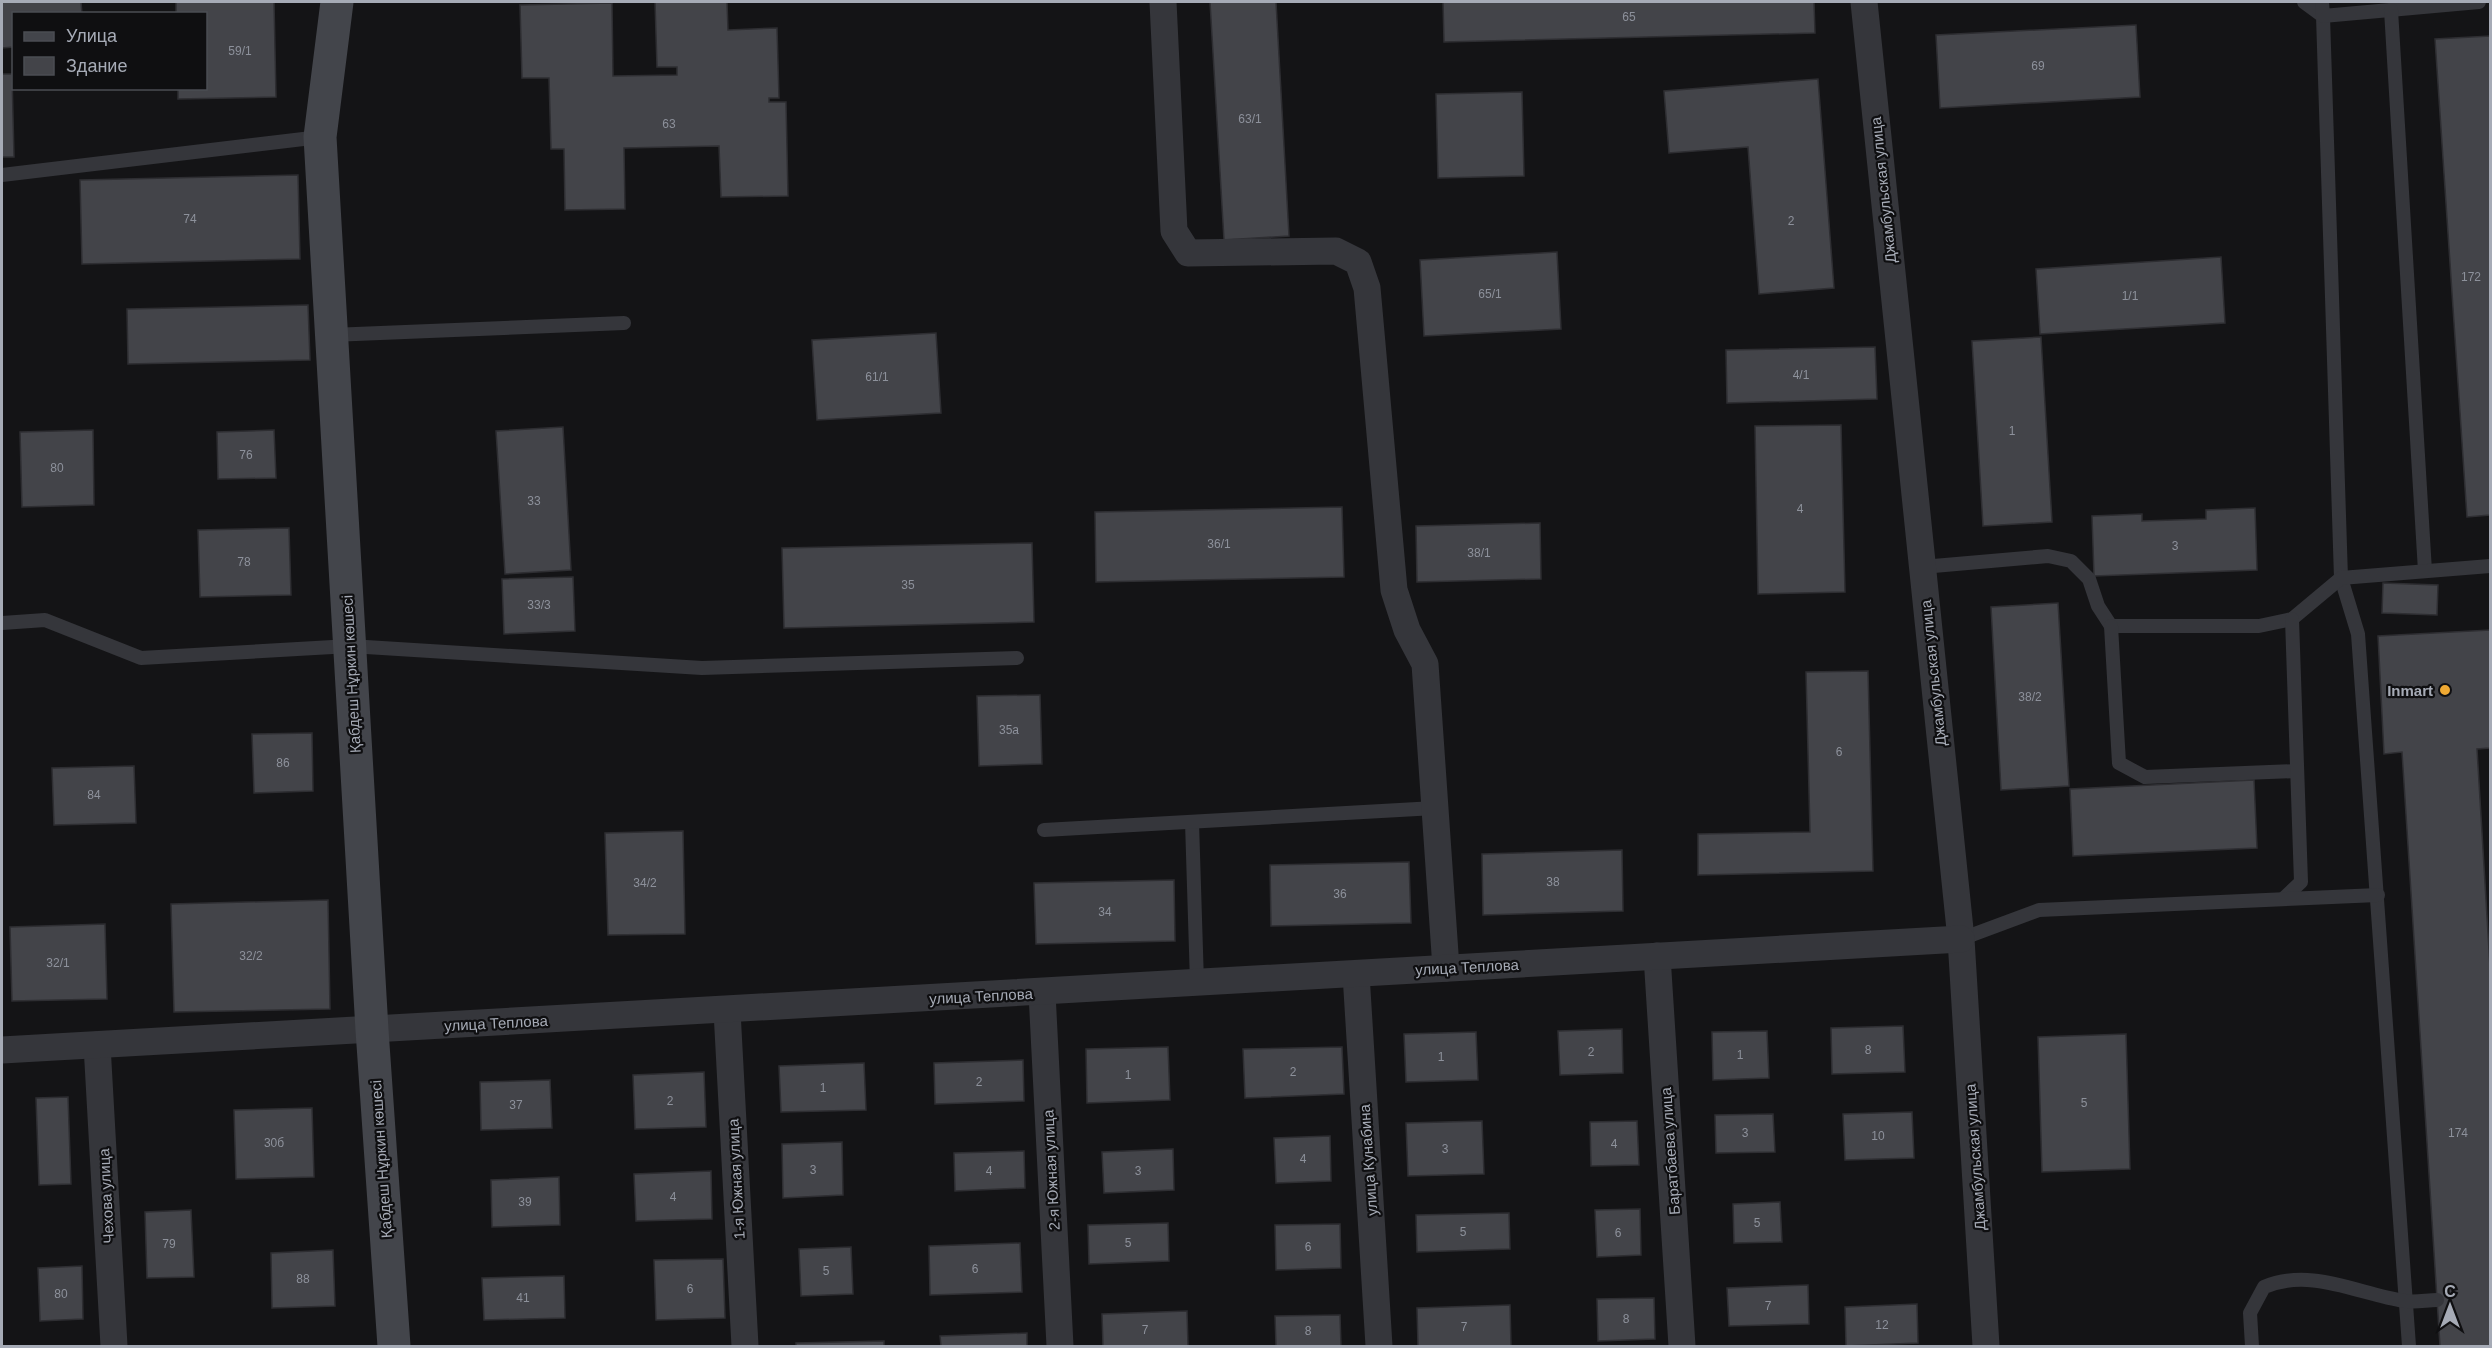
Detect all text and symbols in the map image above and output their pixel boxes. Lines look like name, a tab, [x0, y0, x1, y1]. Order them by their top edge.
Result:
house number: 65	[1622, 10, 1636, 24]
legend	[12, 12, 207, 90]
text: Улица	[66, 26, 118, 46]
house number: 59/1	[228, 44, 252, 58]
text: Здание	[66, 56, 127, 76]
house number: 69	[2031, 59, 2045, 73]
house number: 63/1	[1238, 112, 1262, 126]
street label: Джамбульская улица	[1867, 115, 1899, 264]
house number: 63	[662, 117, 676, 131]
house number: 74	[183, 212, 197, 226]
house number: 2	[1788, 214, 1795, 228]
house number: 172	[2461, 270, 2481, 284]
house number: 65/1	[1478, 287, 1502, 301]
house number: 1/1	[2122, 289, 2139, 303]
house number: 4/1	[1793, 368, 1810, 382]
house number: 61/1	[865, 370, 889, 384]
house number: 1	[2009, 424, 2016, 438]
house number: 76	[239, 448, 253, 462]
house number: 80	[50, 461, 64, 475]
house number: 33	[527, 494, 541, 508]
house number: 4	[1797, 502, 1804, 516]
house number: 36/1	[1207, 537, 1231, 551]
house number: 3	[2172, 539, 2179, 553]
house number: 38/1	[1467, 546, 1491, 560]
house number: 78	[237, 555, 251, 569]
house number: 35	[901, 578, 915, 592]
street label: Қабдеш Нұркин көшесі	[338, 594, 364, 754]
house number: 33/3	[527, 598, 551, 612]
street label: Джамбульская улица	[1917, 598, 1949, 747]
place label: Inmart	[2387, 682, 2433, 699]
marker: Inmart	[2438, 683, 2452, 697]
house number: 38/2	[2018, 690, 2042, 704]
house number: 35а	[999, 723, 1019, 737]
house number: 6	[1836, 745, 1843, 759]
house number: 86	[276, 756, 290, 770]
house number: 84	[87, 788, 101, 802]
house number: 38	[1546, 875, 1560, 889]
house number: 34/2	[633, 876, 657, 890]
house number: 36	[1333, 887, 1347, 901]
house number: 34	[1098, 905, 1112, 919]
house number: 32/2	[239, 949, 263, 963]
house number: 32/1	[46, 956, 70, 970]
street label: улица Теплова	[1415, 956, 1520, 978]
street label: улица Теплова	[929, 985, 1034, 1007]
street label: улица Теплова	[444, 1012, 549, 1034]
house number: 8	[1865, 1043, 1872, 1057]
house number: 2	[1588, 1045, 1595, 1059]
house number: 1	[1737, 1048, 1744, 1062]
house number: 1	[1438, 1050, 1445, 1064]
house number: 2	[1290, 1065, 1297, 1079]
house number: 1	[1125, 1068, 1132, 1082]
house number: 2	[976, 1075, 983, 1089]
street label: Қабдеш Нұркин көшесі	[367, 1079, 395, 1239]
house number: 1	[820, 1081, 827, 1095]
street label: Джамбульская улица	[1961, 1082, 1989, 1231]
street label: Баратбаева улица	[1657, 1086, 1683, 1215]
house number: 2	[667, 1094, 674, 1108]
house number: 5	[2081, 1096, 2088, 1110]
house number: 37	[509, 1098, 523, 1112]
street label: улица Кунабина	[1356, 1103, 1380, 1216]
street label: 2-я Южная улица	[1039, 1108, 1063, 1231]
street label: 1-я Южная улица	[724, 1117, 748, 1240]
house number: 3	[1742, 1126, 1749, 1140]
house number: 174	[2448, 1126, 2468, 1140]
house number: 10	[1871, 1129, 1885, 1143]
house number: 30б	[264, 1136, 284, 1150]
house number: 4	[1611, 1137, 1618, 1151]
house number: 3	[1442, 1142, 1449, 1156]
street label: Чехова улица	[95, 1147, 117, 1244]
house number: 4	[1300, 1152, 1307, 1166]
house number: 3	[810, 1163, 817, 1177]
house number: 4	[986, 1164, 993, 1178]
house number: 3	[1135, 1164, 1142, 1178]
house number: 4	[670, 1190, 677, 1204]
house number: 39	[518, 1195, 532, 1209]
house number: 5	[1754, 1216, 1761, 1230]
house number: 5	[1460, 1225, 1467, 1239]
house number: 6	[1615, 1226, 1622, 1240]
house number: 5	[1125, 1236, 1132, 1250]
house number: 79	[162, 1237, 176, 1251]
house number: 6	[1305, 1240, 1312, 1254]
house number: 6	[972, 1262, 979, 1276]
house number: 5	[823, 1264, 830, 1278]
house number: 88	[296, 1272, 310, 1286]
north arrow	[2420, 1276, 2480, 1336]
house number: 6	[687, 1282, 694, 1296]
text: С	[2444, 1283, 2456, 1300]
house number: 80	[54, 1287, 68, 1301]
house number: 41	[516, 1291, 530, 1305]
house number: 7	[1765, 1299, 1772, 1313]
house number: 8	[1623, 1312, 1630, 1326]
house number: 12	[1875, 1318, 1889, 1332]
house number: 7	[1461, 1320, 1468, 1334]
house number: 7	[1142, 1323, 1149, 1337]
house number: 8	[1305, 1324, 1312, 1338]

